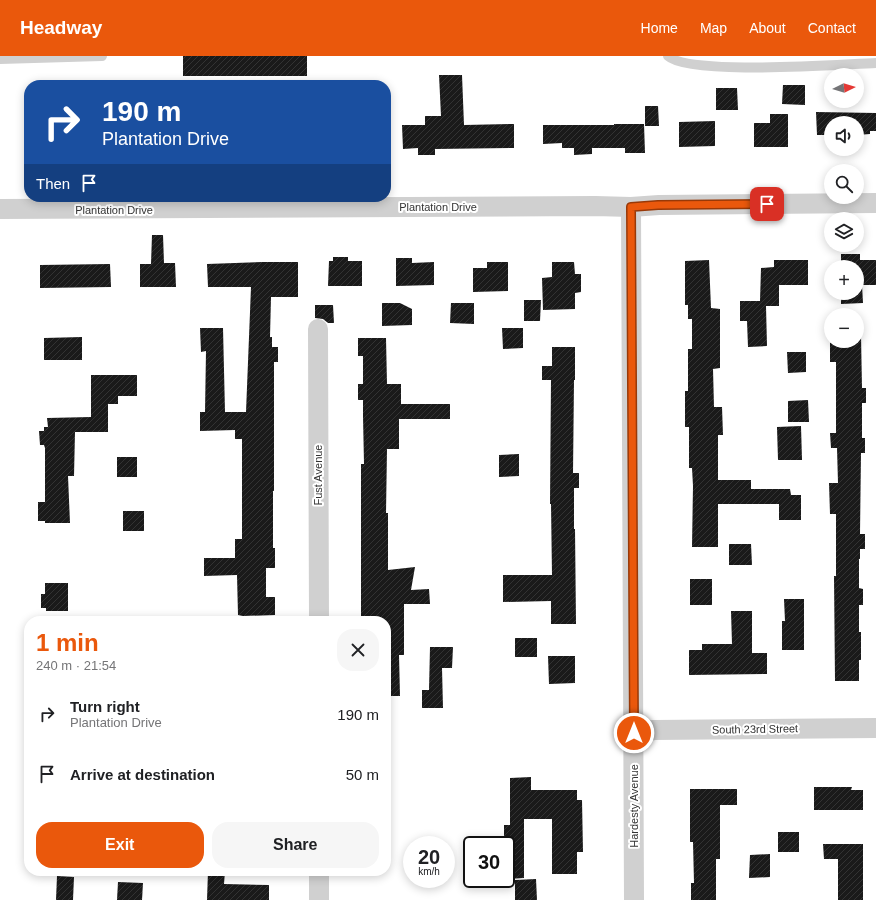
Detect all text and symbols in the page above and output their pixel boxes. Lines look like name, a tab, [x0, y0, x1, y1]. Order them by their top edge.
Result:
text: Headway	[20, 17, 102, 38]
text: Home	[641, 20, 678, 36]
text: Map	[700, 20, 727, 36]
text: About	[749, 20, 786, 36]
text: Contact	[808, 20, 856, 36]
north arrow	[824, 68, 864, 108]
map controls	[824, 68, 864, 348]
icon: right	[36, 96, 88, 148]
text: 190 m	[102, 96, 181, 127]
button: sound	[824, 116, 864, 156]
text: Plantation Drive	[102, 129, 229, 149]
button: search	[824, 164, 864, 204]
icon: arrive	[78, 172, 100, 194]
text: Then	[36, 175, 70, 192]
pin	[750, 187, 784, 221]
icon: arrive	[756, 193, 778, 215]
street label: Plantation Drive	[399, 201, 477, 213]
street label: Plantation Drive	[75, 204, 153, 216]
button: layers	[824, 212, 864, 252]
button: +	[824, 260, 864, 300]
button: −	[824, 308, 864, 348]
street label: Fust Avenue	[312, 445, 324, 505]
text: 1 min	[36, 629, 99, 656]
button: close	[337, 629, 379, 671]
text: 240 m · 21:54	[36, 658, 116, 673]
text: Turn right	[70, 698, 140, 715]
icon: right	[36, 703, 58, 725]
text: 190 m	[337, 706, 379, 723]
position arrow	[613, 712, 655, 754]
text: Plantation Drive	[70, 715, 162, 730]
street label: South 23rd Street	[712, 722, 798, 736]
icon: arrive	[36, 763, 58, 785]
street label: Hardesty Avenue	[628, 764, 640, 848]
text: Arrive at destination	[70, 766, 215, 783]
text: 50 m	[346, 766, 379, 783]
button: Exit	[36, 822, 204, 868]
button: Share	[212, 822, 379, 868]
speed limit sign: 30	[463, 836, 515, 888]
text: 20	[418, 846, 440, 868]
text: km/h	[418, 866, 440, 877]

